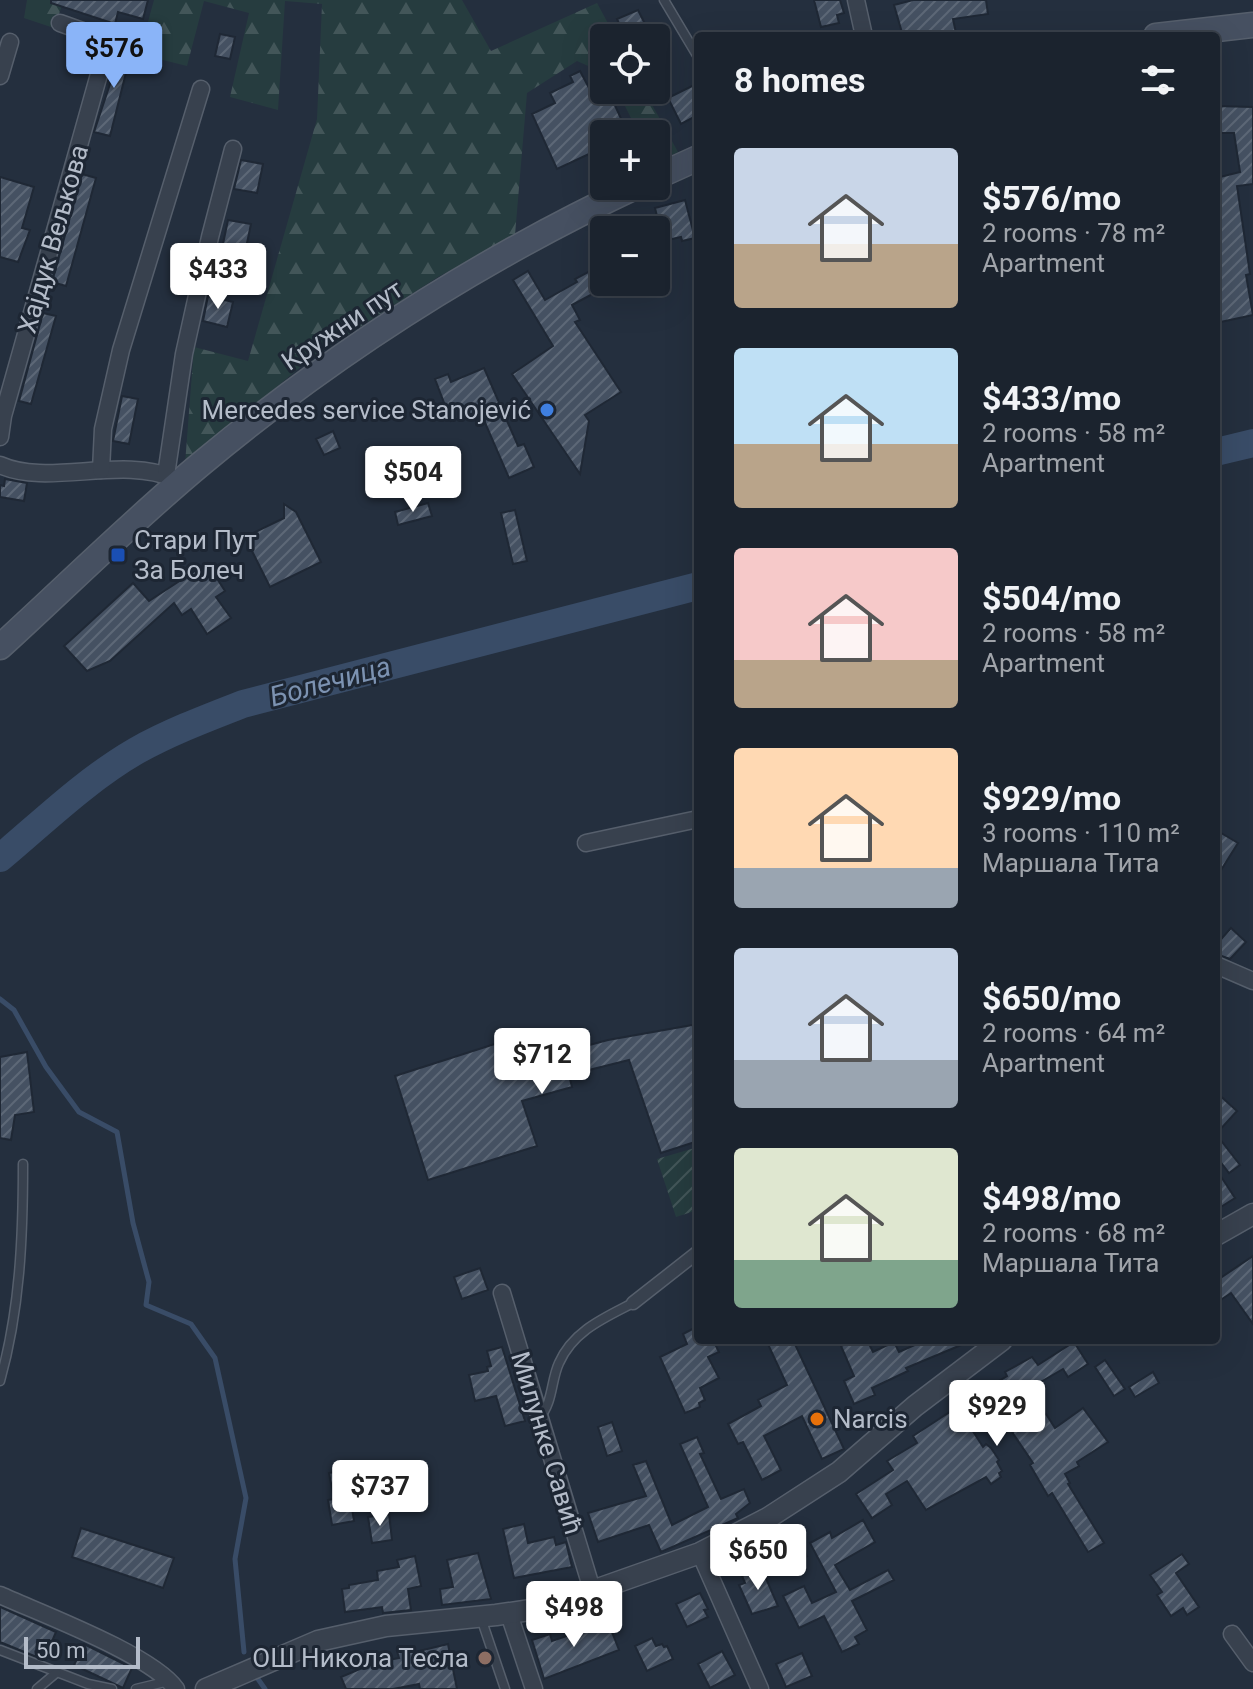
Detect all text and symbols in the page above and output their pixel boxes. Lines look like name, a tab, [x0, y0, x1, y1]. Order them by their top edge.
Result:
pin: $576	[67, 22, 161, 90]
map controls	[590, 24, 670, 296]
button: locate	[590, 24, 670, 104]
text: $576	[84, 33, 144, 63]
icon: filters	[1136, 58, 1180, 102]
text: 8 homes	[734, 60, 865, 100]
button: +	[590, 120, 670, 200]
street label: Хајдук Вељкова	[12, 141, 94, 337]
text: $576/mo	[982, 178, 1121, 218]
icon: home	[798, 180, 894, 276]
button: −	[590, 216, 670, 296]
text: 2 rooms · 78 m²	[982, 218, 1165, 248]
pin: $433	[171, 243, 265, 311]
text: Apartment	[982, 248, 1105, 278]
text: $433	[188, 254, 248, 284]
street label: Кружни пут	[276, 274, 408, 376]
text: $433/mo	[982, 378, 1121, 418]
icon: home	[798, 380, 894, 476]
place label: Mercedes service Stanojević	[202, 395, 531, 425]
marker: Mercedes service Stanojević	[538, 401, 556, 419]
text: 2 rooms · 58 m²	[982, 418, 1165, 448]
pin: $504	[366, 446, 460, 514]
text: Apartment	[982, 448, 1105, 478]
text: $504	[383, 457, 443, 487]
place label: Стари Пут За Болеч	[134, 525, 257, 585]
marker: Стари Пут За Болеч	[109, 546, 127, 564]
text: $504/mo	[982, 578, 1121, 618]
icon: home	[798, 580, 894, 676]
text: 2 rooms · 58 m²	[982, 618, 1165, 648]
text: Apartment	[982, 648, 1105, 678]
water label: Болечица	[266, 650, 394, 713]
text: $929/mo	[982, 778, 1121, 818]
icon: home	[798, 780, 894, 876]
text: 3 rooms · 110 m²	[982, 818, 1180, 848]
text: Маршала Тита	[982, 848, 1159, 878]
text: $650/mo	[982, 978, 1121, 1018]
icon: home	[798, 980, 894, 1076]
text: 2 rooms · 64 m²	[982, 1018, 1165, 1048]
pin: $712	[495, 1028, 589, 1096]
text: $712	[512, 1039, 572, 1069]
text: Apartment	[982, 1048, 1105, 1078]
text: $498/mo	[982, 1178, 1121, 1218]
icon: home	[798, 1180, 894, 1276]
text: 2 rooms · 68 m²	[982, 1218, 1165, 1248]
text: Маршала Тита	[982, 1248, 1159, 1278]
street label: Милунке Савић	[505, 1348, 589, 1538]
pin: $929	[950, 1380, 1044, 1448]
text: $929	[967, 1391, 1027, 1421]
place label: Narcis	[833, 1404, 908, 1434]
marker: Narcis	[808, 1410, 826, 1428]
pin: $737	[333, 1460, 427, 1528]
text: $737	[350, 1471, 410, 1501]
pin: $650	[711, 1524, 805, 1592]
text: $650	[728, 1535, 788, 1565]
pin: $498	[527, 1581, 621, 1649]
text: $498	[544, 1592, 604, 1622]
scale bar	[24, 1633, 140, 1669]
text: 50 m	[36, 1638, 85, 1663]
place label: ОШ Никола Тесла	[252, 1643, 469, 1673]
marker: ОШ Никола Тесла	[476, 1649, 494, 1667]

